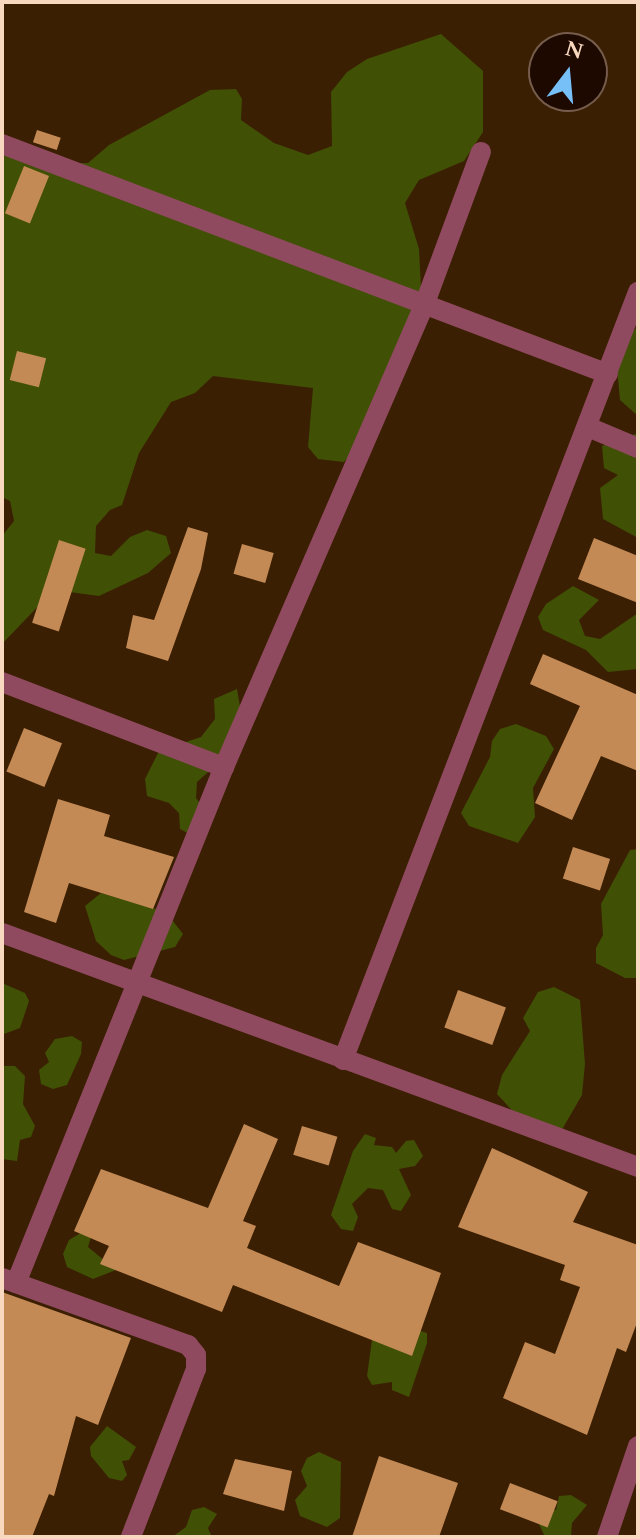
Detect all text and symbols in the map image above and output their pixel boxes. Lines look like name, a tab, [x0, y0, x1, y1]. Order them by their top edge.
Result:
north arrow	[528, 32, 608, 112]
text: N	[561, 32, 587, 69]

